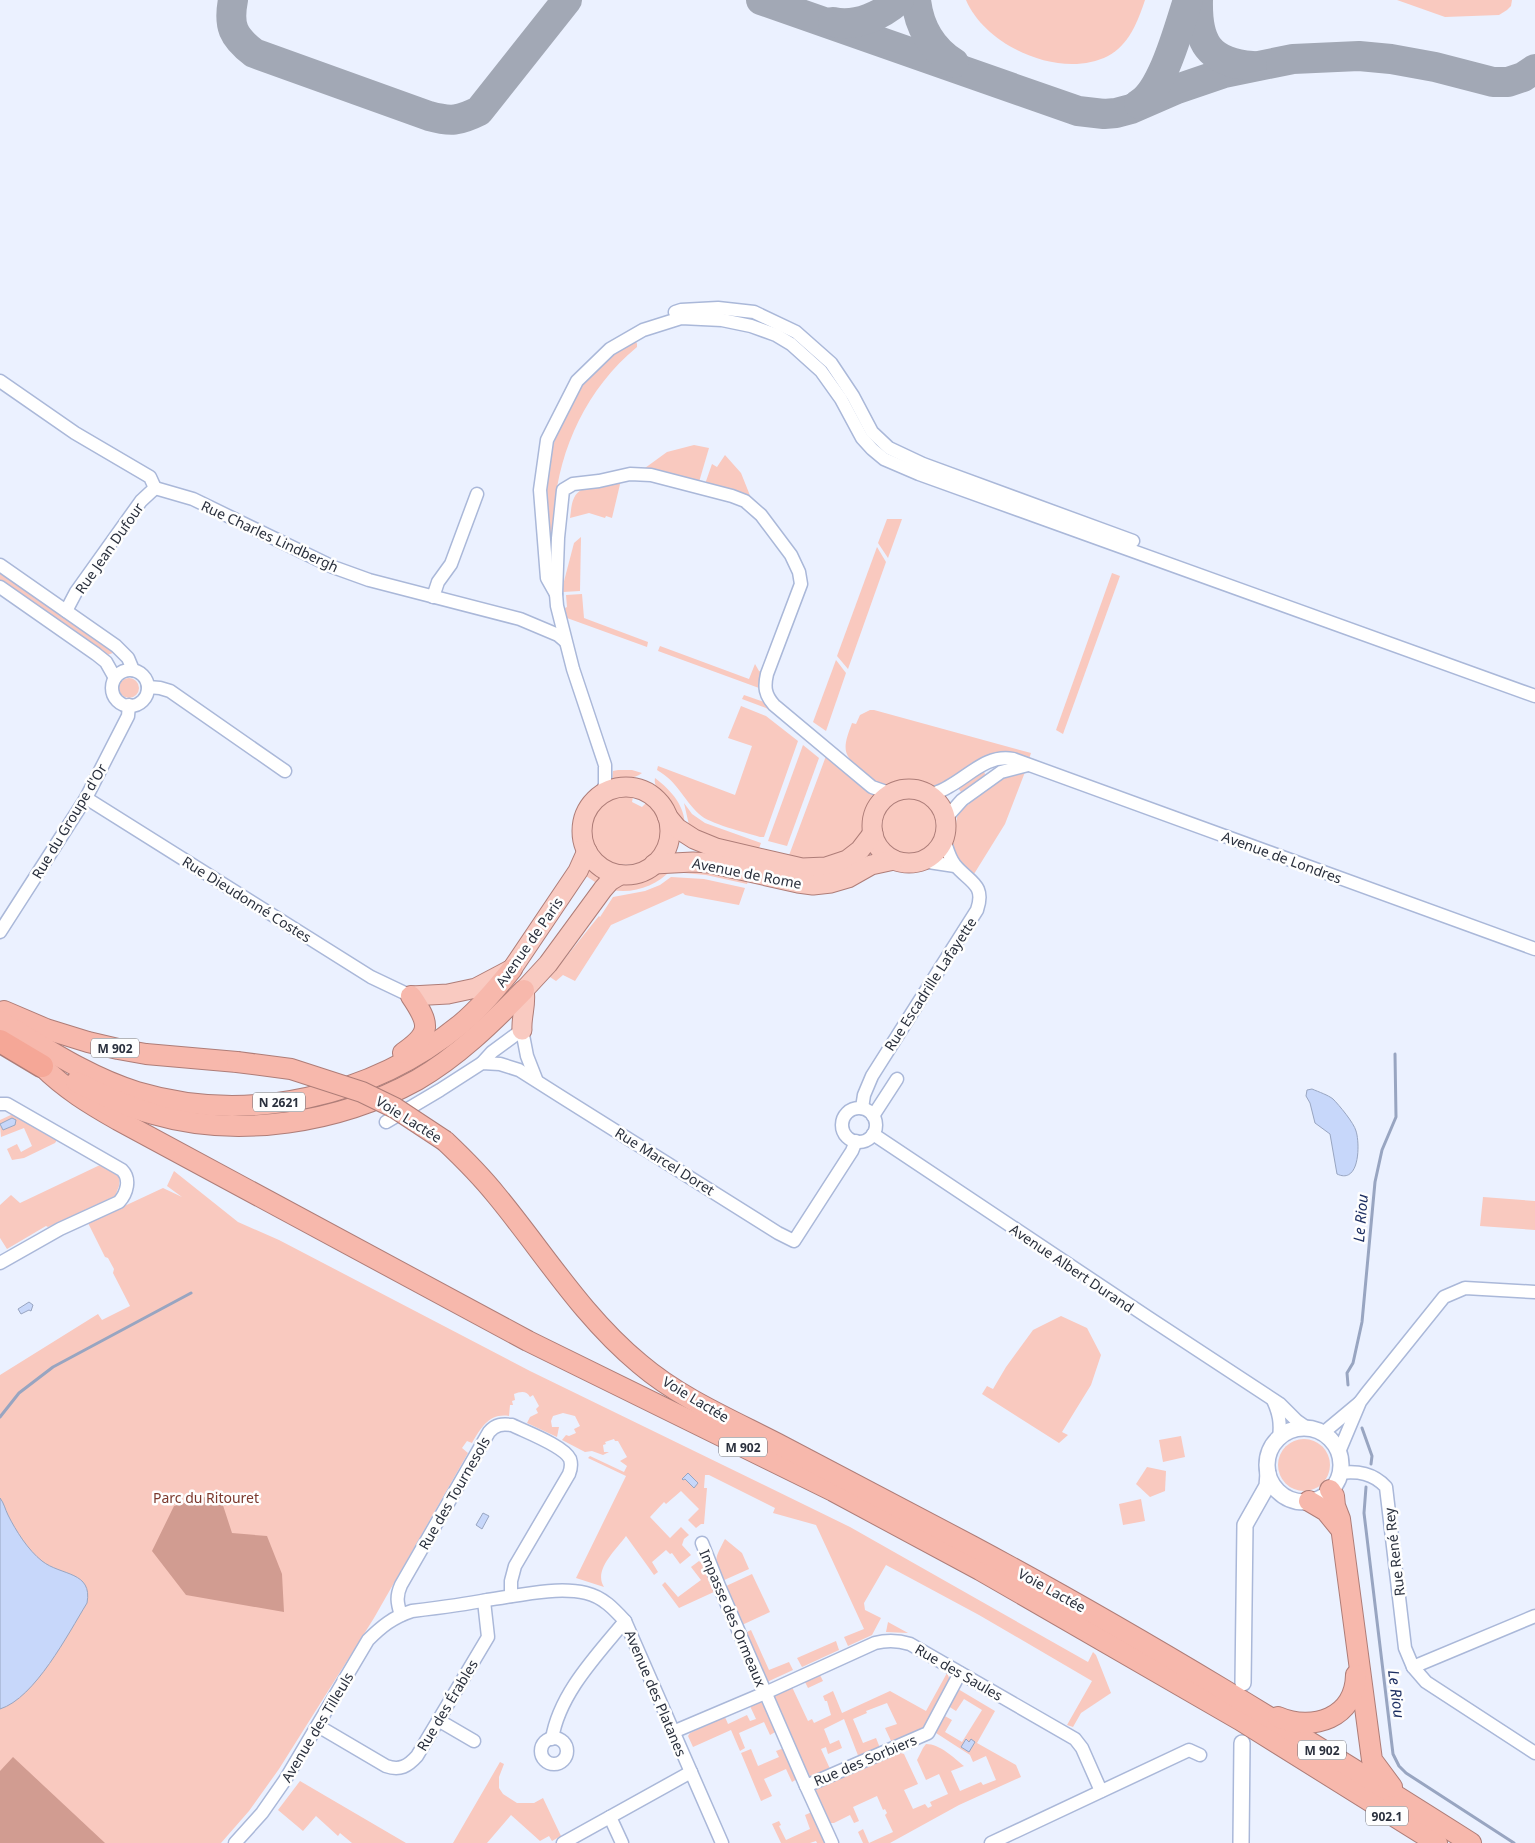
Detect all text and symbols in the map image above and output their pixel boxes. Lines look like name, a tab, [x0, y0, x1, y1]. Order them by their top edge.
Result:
street label: Rue Charles Lindbergh	[198, 496, 342, 576]
street label: Rue Jean Dufour	[70, 498, 148, 597]
street label: Rue du Groupe d'Or	[27, 760, 111, 882]
street label: Avenue de Londres	[1219, 827, 1345, 888]
street label: Rue Dieudonné Costes	[179, 851, 315, 947]
street label: Avenue de Rome	[691, 853, 803, 893]
street label: Avenue de Paris	[491, 893, 567, 991]
street label: Rue Escadrille Lafayette	[880, 913, 980, 1054]
road number: M 902	[91, 1038, 139, 1058]
street label: Voie Lactée	[372, 1091, 446, 1147]
road number: N 2621	[253, 1092, 305, 1112]
street label: Rue Marcel Doret	[612, 1123, 718, 1199]
water label: Le Riou	[1348, 1193, 1372, 1243]
street label: Avenue Albert Durand	[1006, 1219, 1138, 1317]
street label: Voie Lactée	[659, 1372, 733, 1426]
street label: Rue des Tournesols	[414, 1433, 494, 1553]
road number: M 902	[719, 1438, 767, 1456]
park label: Parc du Ritouret	[153, 1488, 259, 1507]
street label: Rue René Rey	[1379, 1506, 1409, 1597]
street label: Impasse des Ormeaux	[695, 1546, 771, 1690]
street label: Voie Lactée	[1015, 1564, 1089, 1616]
street label: Avenue des Platanes	[621, 1627, 691, 1759]
street label: Rue des Saules	[912, 1639, 1007, 1705]
street label: Rue des Érables	[412, 1655, 482, 1754]
street label: Avenue des Tilleuls	[277, 1668, 358, 1786]
water label: Le Riou	[1384, 1669, 1410, 1719]
street label: Rue des Sorbiers	[811, 1730, 920, 1790]
road number: M 902	[1298, 1740, 1346, 1760]
road number: 902.1	[1366, 1806, 1408, 1825]

